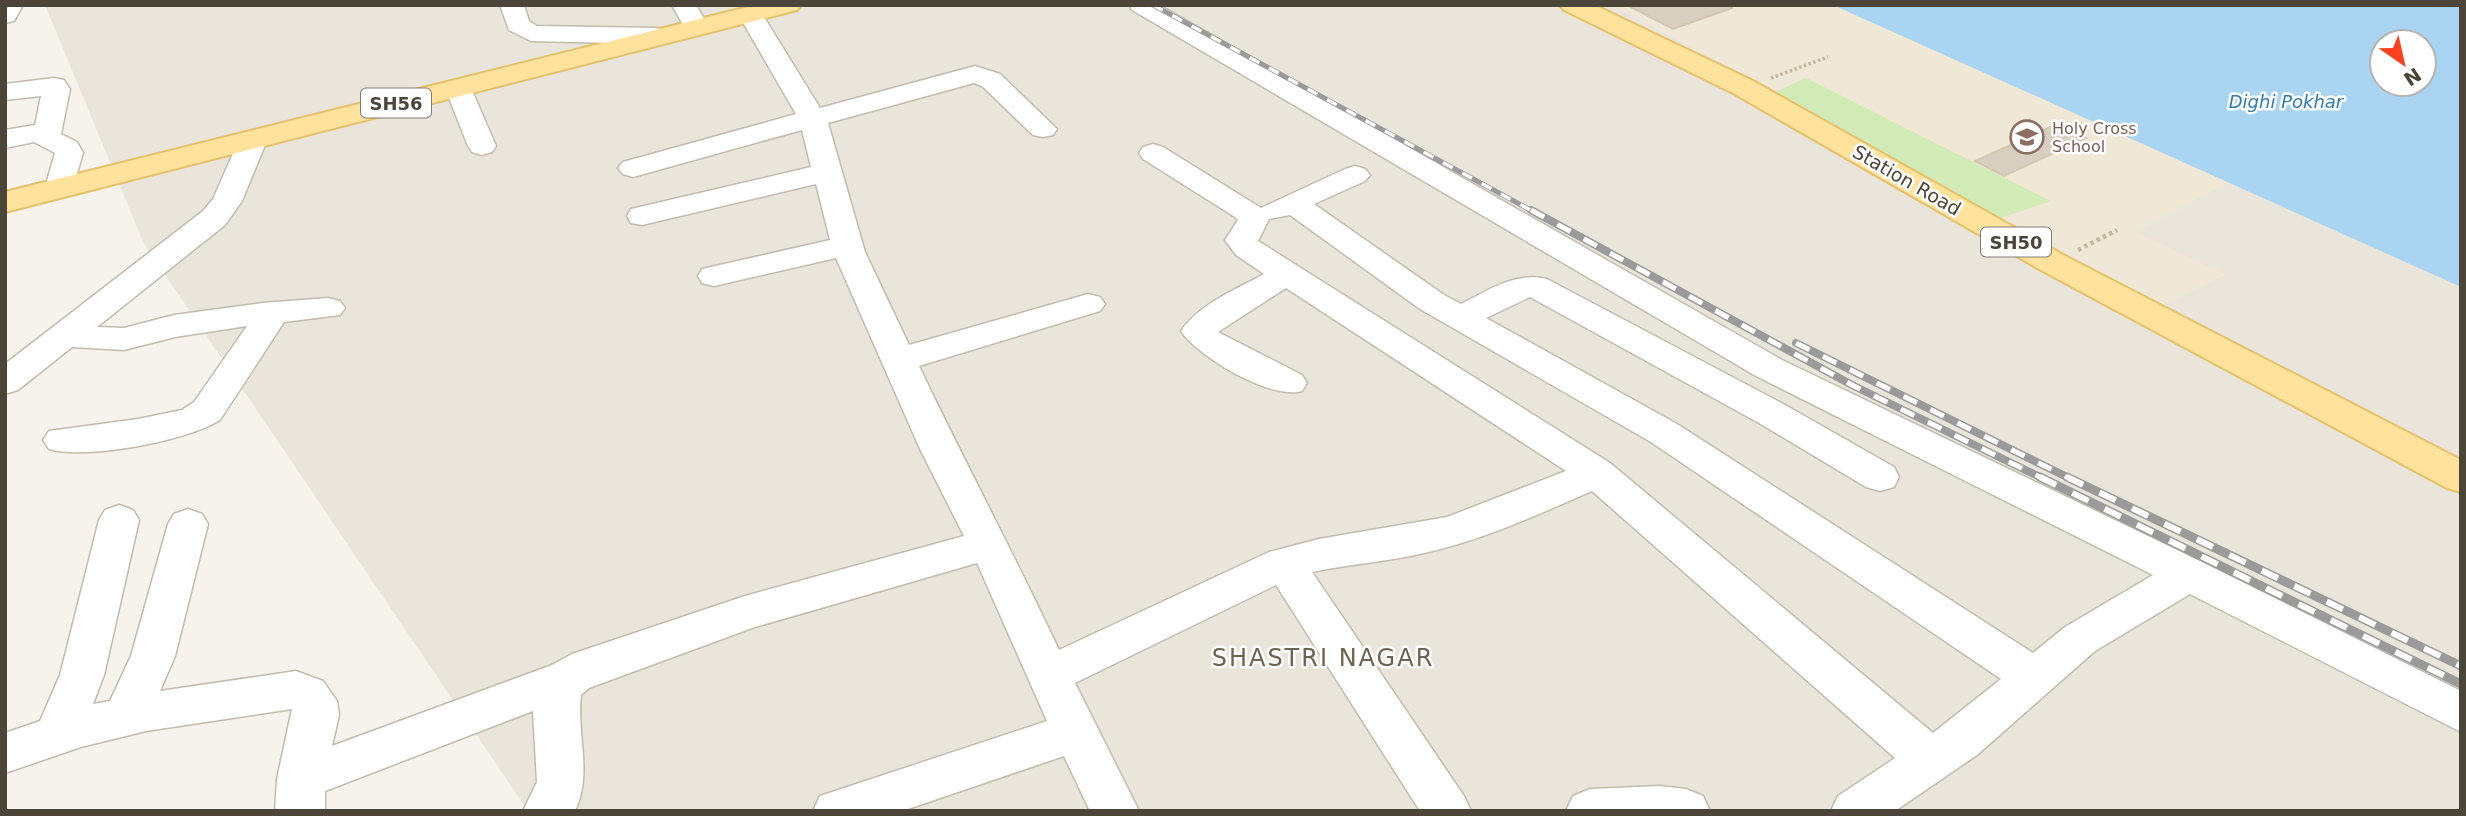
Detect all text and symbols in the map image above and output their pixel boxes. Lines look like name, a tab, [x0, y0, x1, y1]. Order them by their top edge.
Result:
north arrow	[2368, 28, 2438, 98]
text: N	[2400, 64, 2425, 91]
road number: SH56	[361, 88, 431, 118]
water label: Dighi Pokhar	[2229, 91, 2345, 112]
school or university icon: Holy Cross School	[2008, 118, 2046, 156]
place label: Holy Cross School	[2052, 119, 2137, 156]
street label: Station Road	[1849, 140, 1965, 220]
road number: SH50	[1981, 228, 2051, 256]
district label: SHASTRI NAGAR	[1212, 644, 1434, 672]

